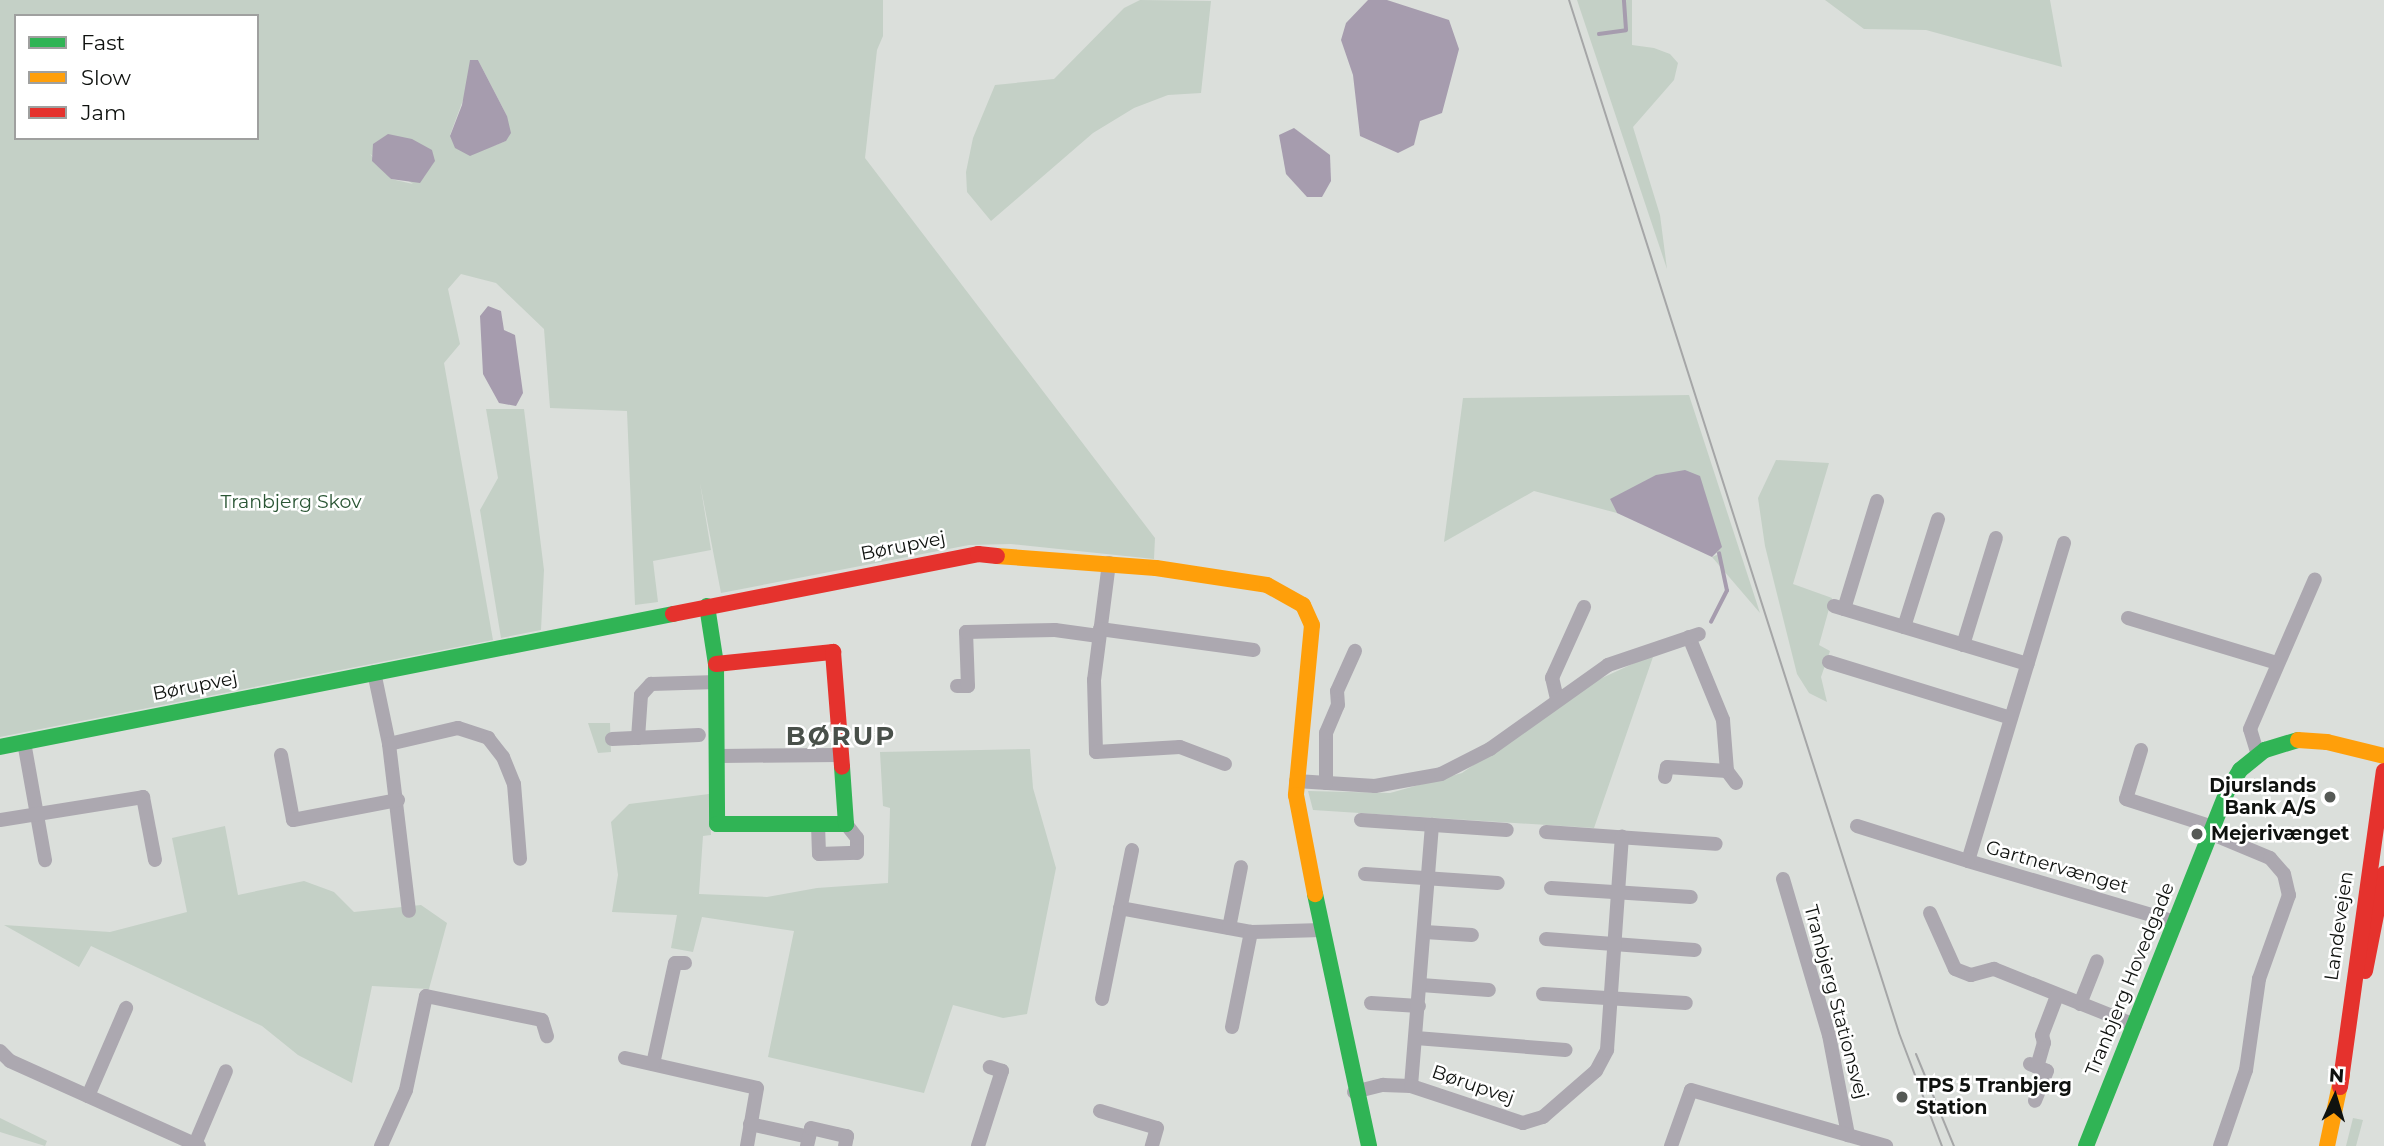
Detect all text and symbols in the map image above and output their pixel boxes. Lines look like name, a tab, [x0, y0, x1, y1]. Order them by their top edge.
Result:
legend	[14, 14, 259, 140]
text: Fast	[81, 30, 125, 55]
text: Slow	[81, 65, 131, 90]
text: Jam	[81, 100, 126, 125]
park label: Tranbjerg Skov	[221, 491, 361, 513]
street label: Børupvej	[859, 527, 947, 565]
street label: Børupvej	[151, 667, 239, 705]
district label: BØRUP	[786, 721, 896, 753]
place label: Djurslands Bank A/S	[2209, 775, 2316, 819]
marker: Djurslands Bank A/S	[2322, 789, 2338, 805]
place label: Mejerivænget	[2211, 823, 2349, 845]
marker: Mejerivænget	[2189, 826, 2205, 842]
street label: Gartnervænget	[1983, 836, 2131, 898]
street label: Landevejen	[2320, 870, 2358, 982]
street label: Tranbjerg Hovedgade	[2081, 879, 2179, 1079]
street label: Tranbjerg Stationsvej	[1799, 903, 1873, 1101]
street label: Børupvej	[1429, 1060, 1517, 1110]
north arrow	[2300, 1062, 2370, 1132]
text: N	[2328, 1064, 2345, 1088]
place label: TPS 5 Tranbjerg Station	[1916, 1075, 2072, 1119]
marker: TPS 5 Tranbjerg Station	[1894, 1089, 1910, 1105]

